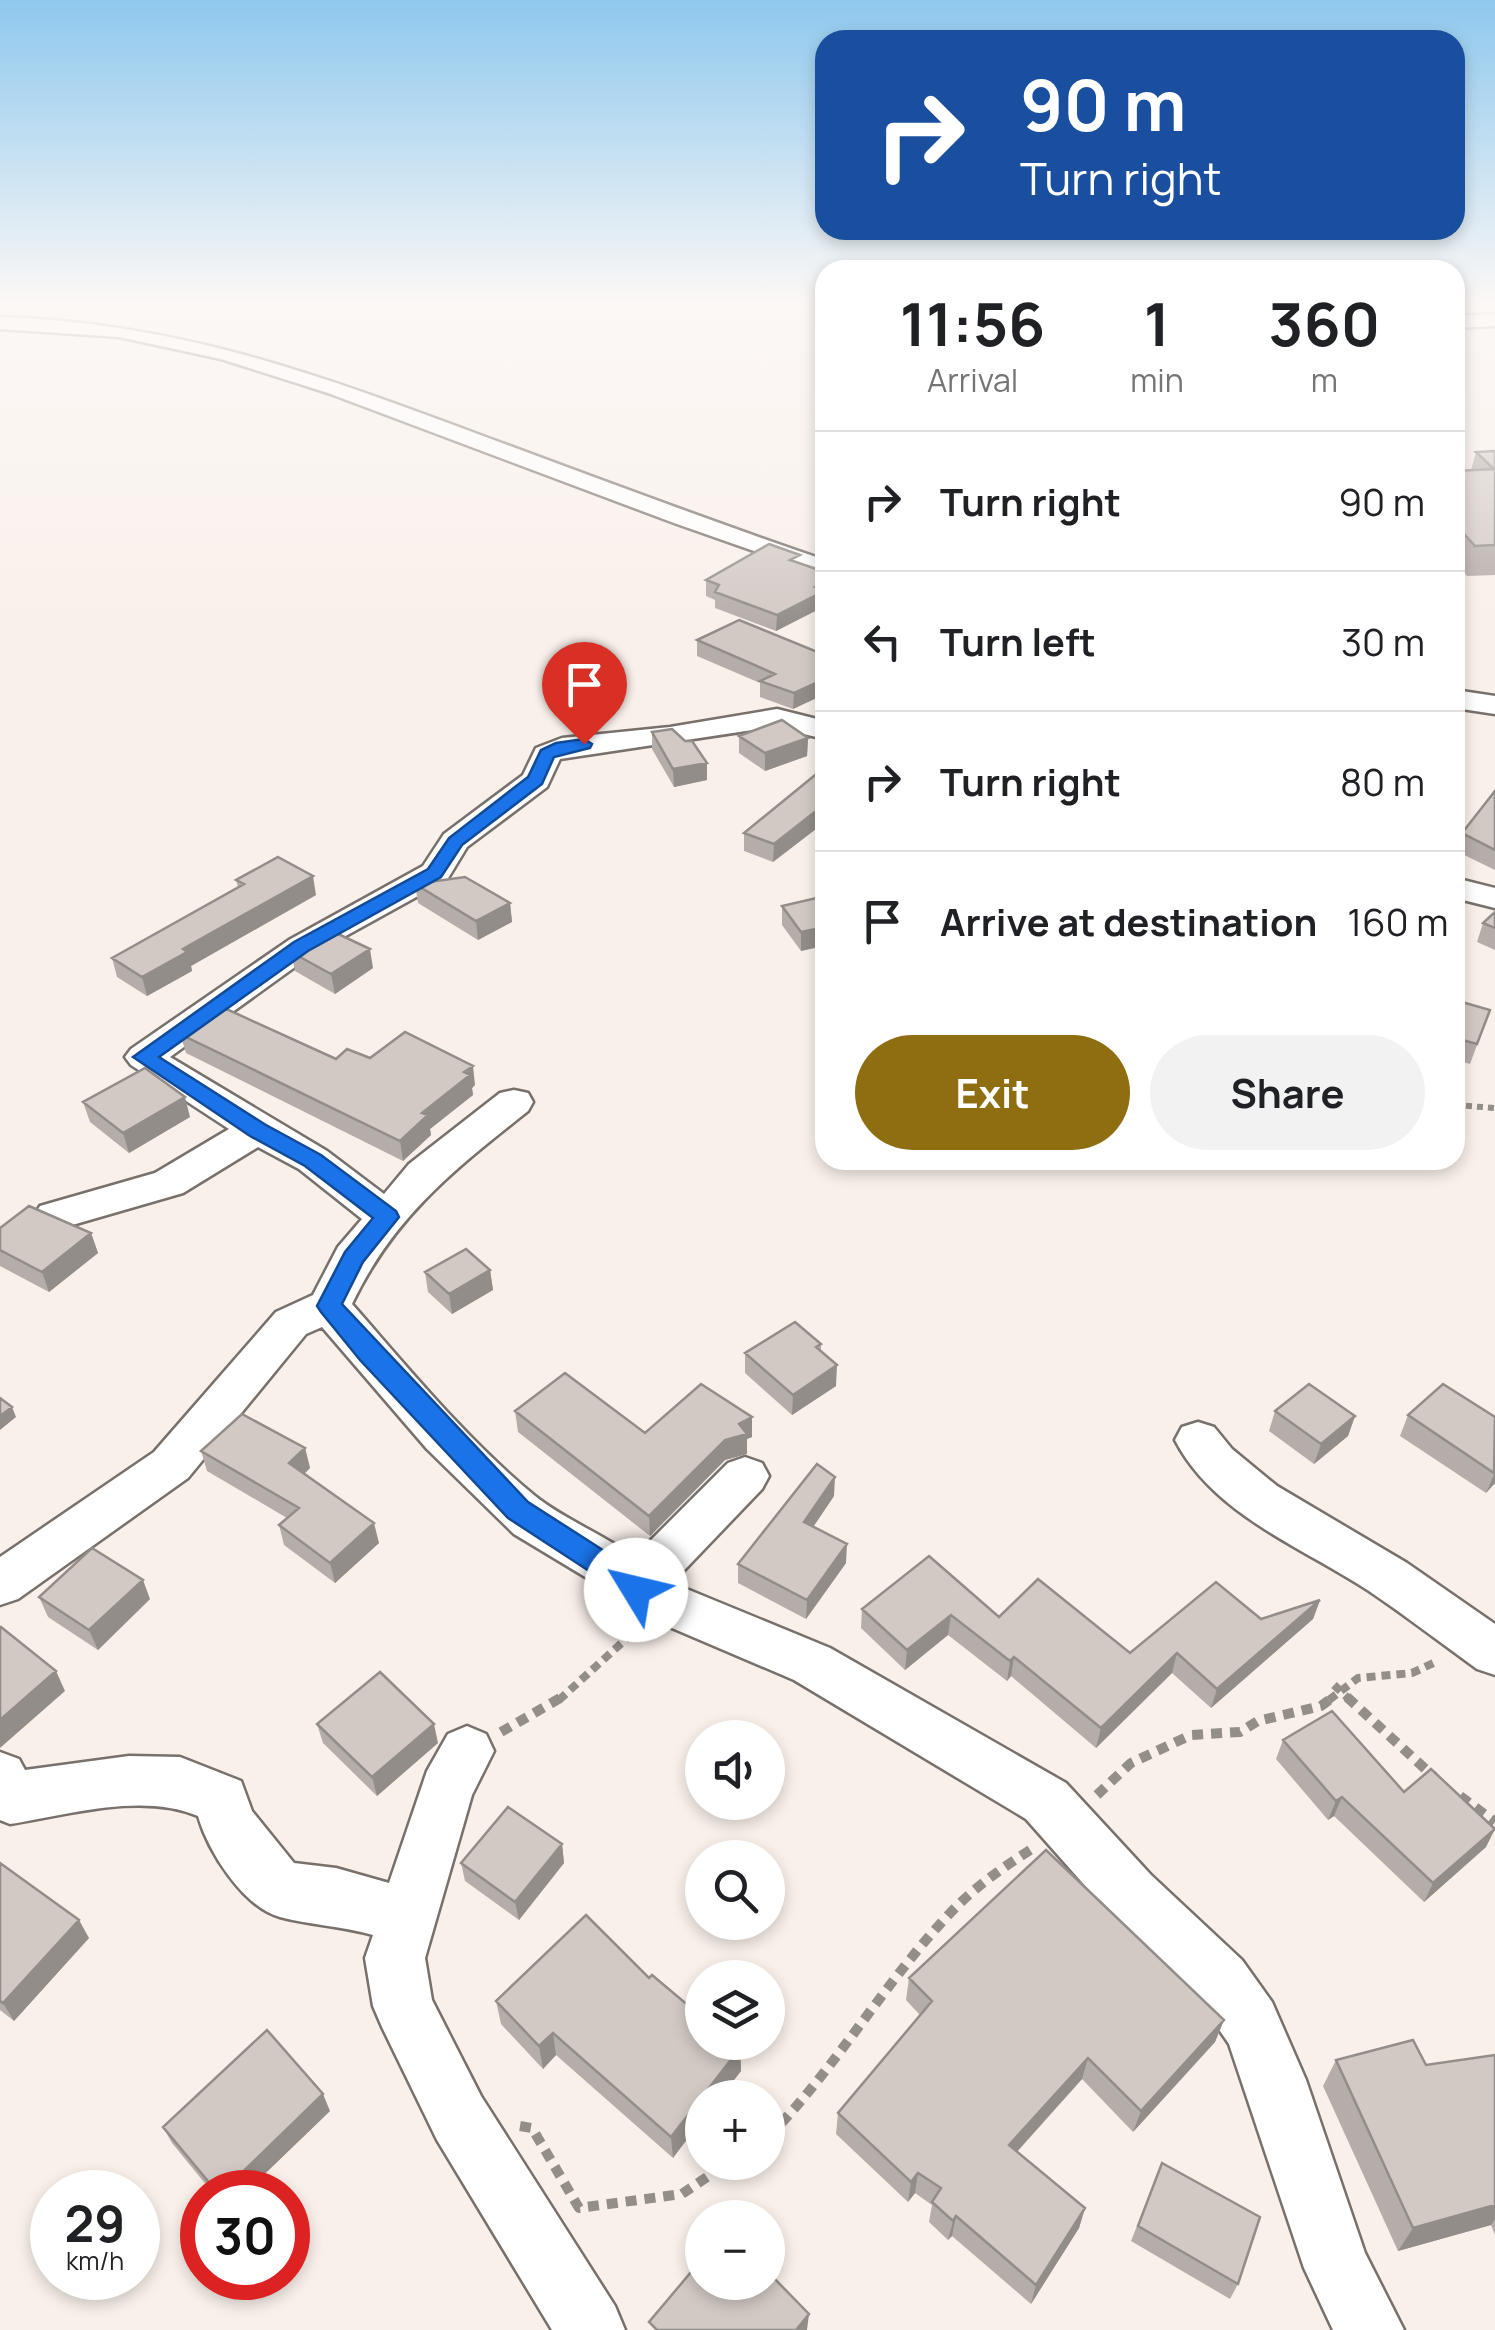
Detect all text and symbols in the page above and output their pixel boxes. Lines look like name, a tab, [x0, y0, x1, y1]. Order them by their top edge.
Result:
text: 90 m	[1020, 56, 1187, 152]
icon: right	[855, 70, 985, 200]
text: Turn right	[1020, 147, 1221, 209]
text: 11:56	[900, 282, 1045, 364]
text: 1	[1144, 282, 1170, 364]
text: 360	[1269, 282, 1380, 364]
text: Arrival	[927, 358, 1018, 402]
text: min	[1130, 358, 1184, 402]
text: m	[1311, 358, 1338, 402]
icon: right	[855, 474, 910, 529]
text: Turn right	[940, 475, 1121, 527]
text: 90 m	[1338, 475, 1425, 527]
icon: left	[855, 614, 910, 669]
text: Turn left	[940, 615, 1096, 667]
text: 30 m	[1341, 615, 1425, 667]
pin	[542, 642, 627, 745]
icon: arrive	[557, 657, 612, 712]
icon: right	[855, 754, 910, 809]
text: Turn right	[940, 755, 1121, 807]
text: 80 m	[1340, 755, 1425, 807]
icon: arrive	[855, 894, 910, 949]
text: Arrive at destination	[940, 895, 1317, 947]
text: 160 m	[1347, 895, 1449, 947]
button: Exit	[855, 1035, 1130, 1150]
button: Share	[1150, 1035, 1425, 1150]
position arrow	[584, 1538, 688, 1642]
map controls	[685, 1720, 785, 2300]
button: sound	[685, 1720, 785, 1820]
button: search	[685, 1840, 785, 1940]
button: layers	[685, 1960, 785, 2060]
button: +	[685, 2080, 785, 2180]
speed limit sign: 30	[180, 2170, 310, 2300]
text: 29	[65, 2189, 125, 2257]
button: −	[685, 2200, 785, 2300]
text: km/h	[66, 2243, 124, 2278]

